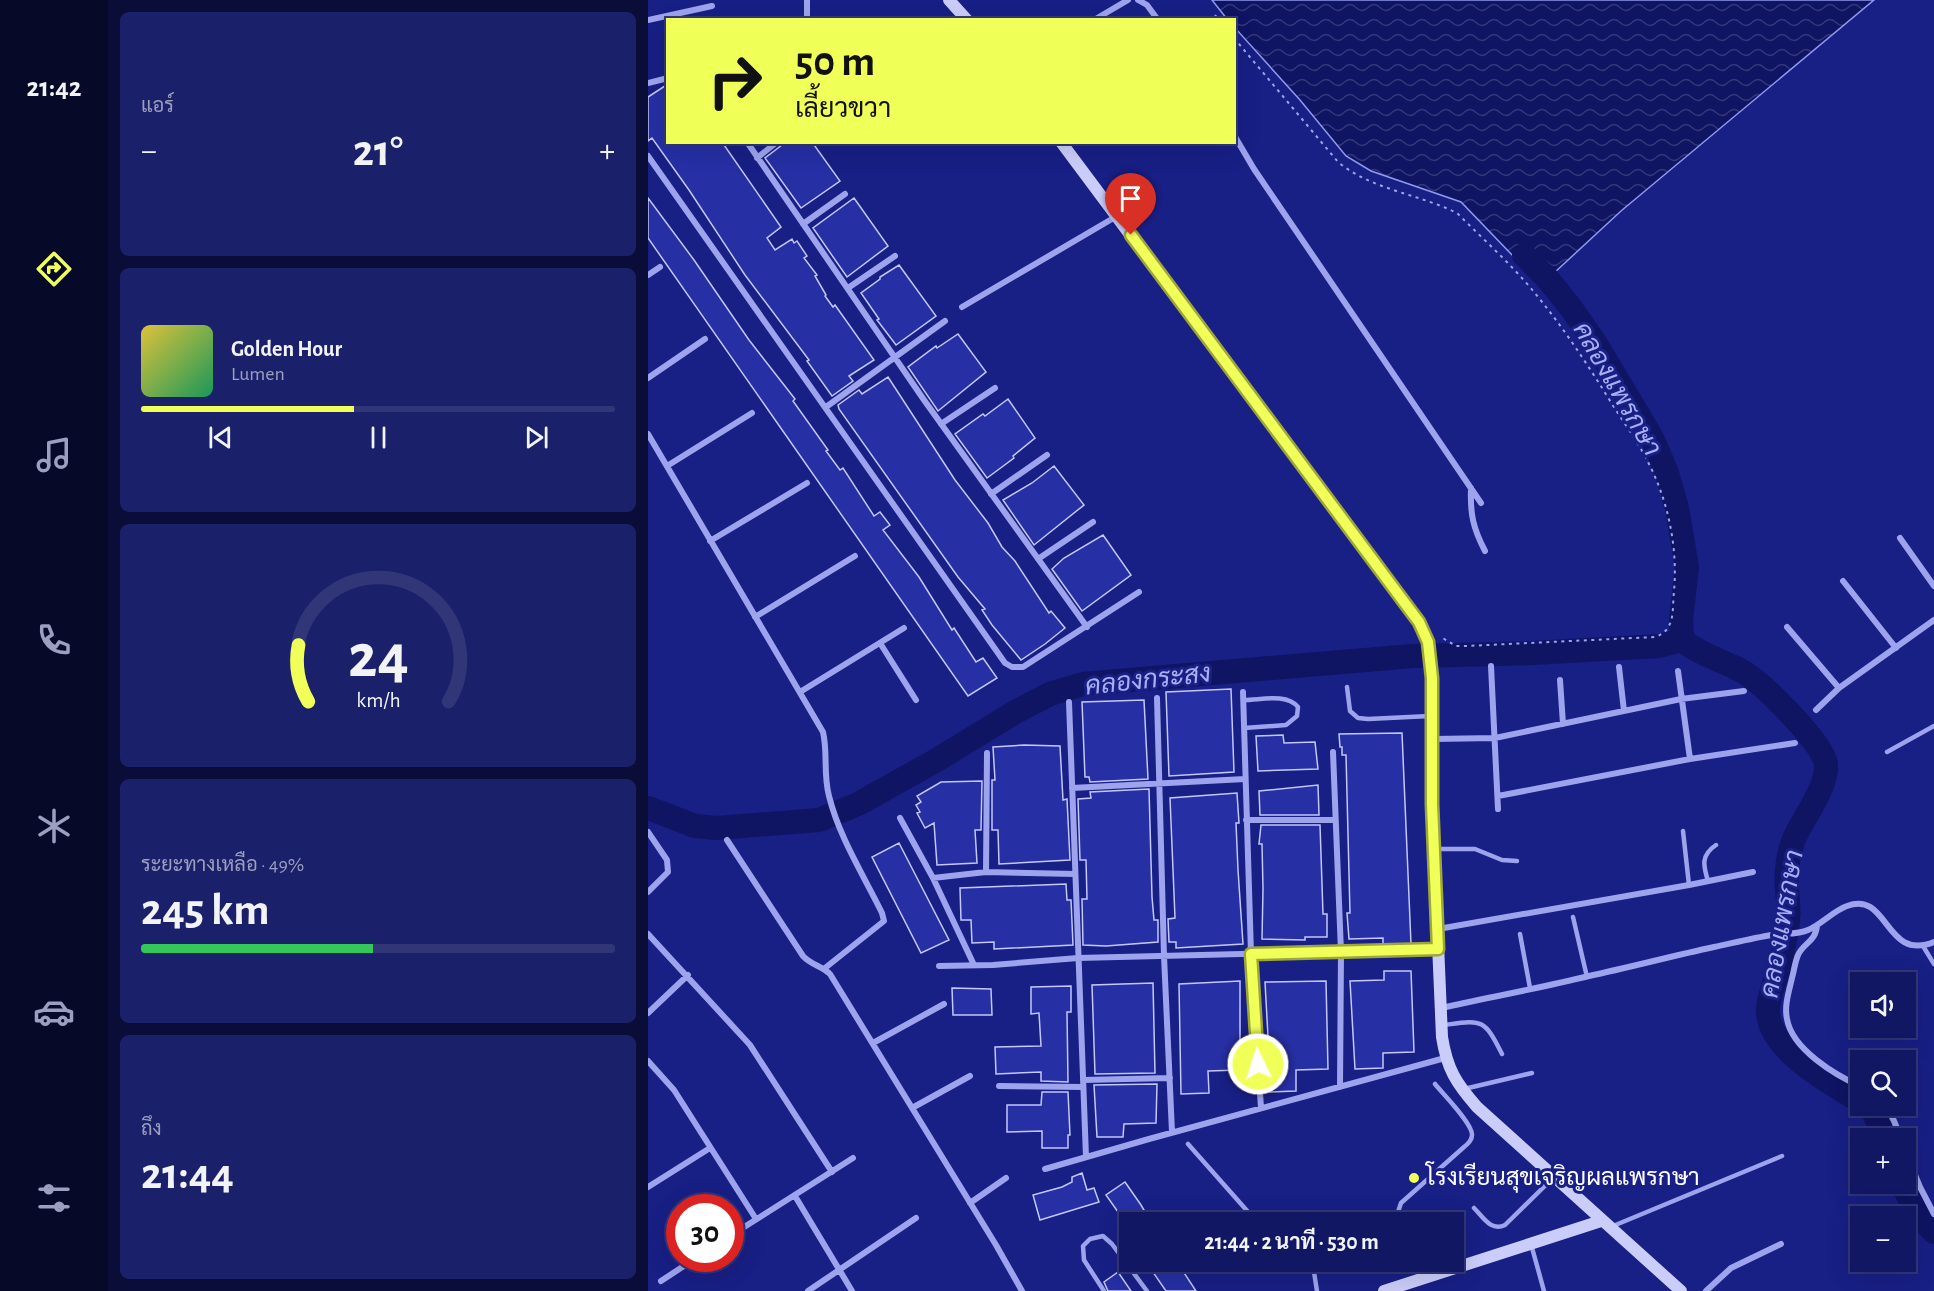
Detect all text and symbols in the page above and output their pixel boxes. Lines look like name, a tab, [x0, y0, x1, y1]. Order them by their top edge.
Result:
text: 50 m	[795, 41, 875, 83]
icon: right	[696, 42, 774, 120]
text: 21:42	[27, 74, 81, 101]
text: เลี้ยวขวา	[795, 95, 891, 122]
text: แอร์	[141, 96, 174, 116]
text: 21°	[353, 129, 403, 174]
text: −	[141, 135, 157, 168]
text: +	[599, 135, 615, 168]
pin	[1105, 173, 1156, 235]
icon: arrive	[1114, 182, 1147, 215]
icon: directions	[33, 248, 75, 290]
water label: คลองแพรกษา	[1568, 318, 1666, 460]
text: Golden Hour	[231, 338, 342, 360]
text: Lumen	[231, 364, 285, 384]
icon: previous	[204, 421, 237, 454]
icon: pause	[362, 421, 395, 454]
icon: next	[520, 421, 553, 454]
icon: music	[33, 434, 75, 476]
icon: phone	[33, 619, 75, 661]
text: 24	[348, 627, 408, 689]
water label: คลองกระสง	[1084, 660, 1212, 700]
text: km/h	[356, 691, 400, 712]
icon: climate	[33, 805, 75, 847]
water label: คลองแพรกษา	[1756, 848, 1808, 1000]
text: ระยะทางเหลือ · 49%	[141, 855, 304, 875]
text: 245 km	[141, 888, 270, 933]
map controls	[1850, 972, 1916, 1272]
button: sound	[1850, 972, 1916, 1038]
icon: car	[33, 991, 75, 1033]
position arrow	[1226, 1032, 1290, 1096]
button: search	[1850, 1050, 1916, 1116]
text: ถึง	[141, 1119, 162, 1139]
button: +	[1850, 1128, 1916, 1194]
text: 21:44	[141, 1152, 234, 1197]
place label: โรงเรียนสุขเจริญผลแพรกษา	[1424, 1161, 1700, 1193]
marker: โรงเรียนสุขเจริญผลแพรกษา	[1407, 1171, 1421, 1185]
icon: filters	[33, 1177, 75, 1219]
speed limit sign: 30	[666, 1194, 744, 1272]
button: −	[1850, 1206, 1916, 1272]
text: 21:44 · 2 นาที · 530 m	[1204, 1231, 1379, 1253]

